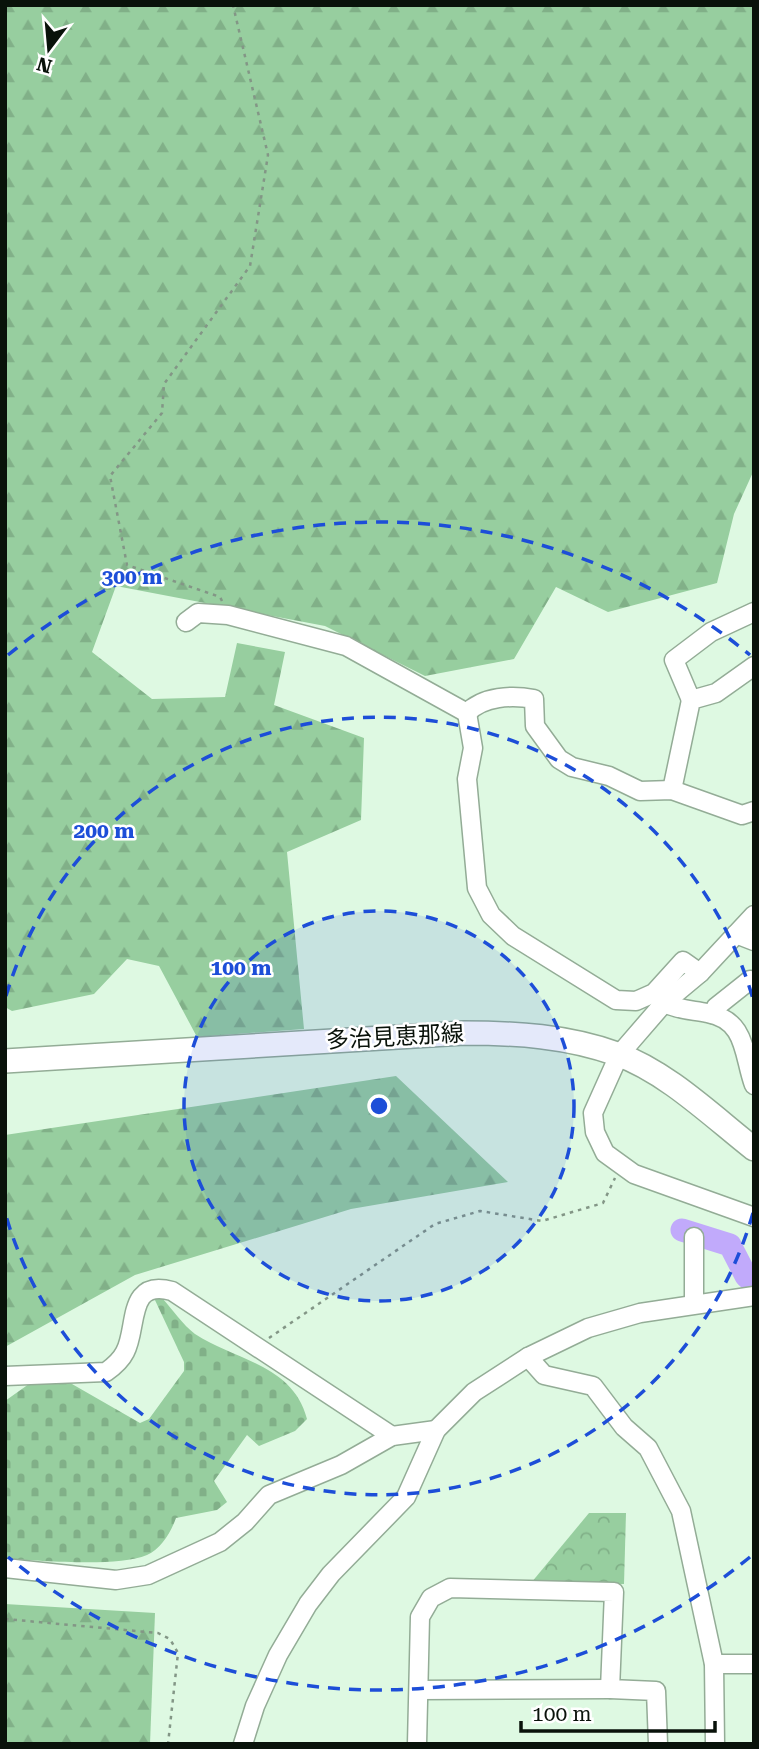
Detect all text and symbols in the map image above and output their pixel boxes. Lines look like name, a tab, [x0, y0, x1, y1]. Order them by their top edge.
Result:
north arrow	[14, 14, 84, 84]
text: N	[34, 52, 55, 78]
text: 300 m	[102, 565, 162, 589]
text: 200 m	[74, 819, 134, 843]
text: 100 m	[211, 956, 271, 980]
street label: 多治見恵那線	[325, 1020, 465, 1054]
centre of rings	[367, 1094, 391, 1118]
scale bar	[521, 1690, 715, 1734]
text: 100 m	[532, 1702, 592, 1726]

